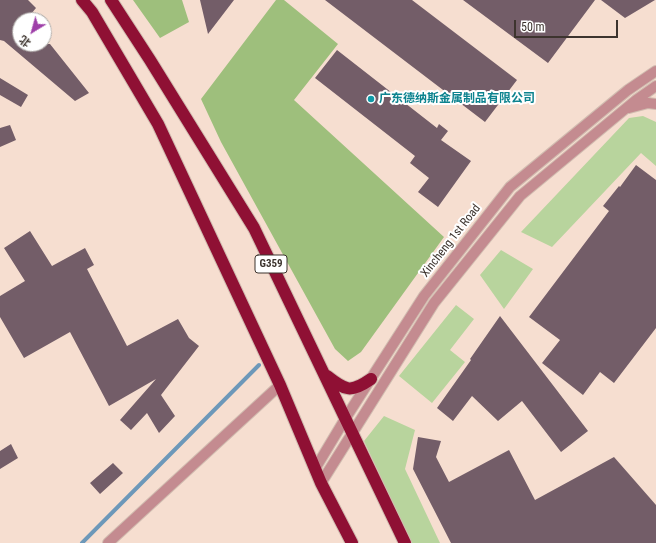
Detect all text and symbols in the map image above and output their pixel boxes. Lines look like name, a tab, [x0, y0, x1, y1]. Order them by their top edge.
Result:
north arrow	[12, 12, 52, 52]
scale bar	[516, 12, 620, 38]
text: 50 m	[521, 20, 545, 34]
text: 北	[17, 33, 33, 50]
place label: 广东德纳斯金属制品有限公司	[379, 92, 535, 106]
marker: 广东德纳斯金属制品有限公司	[366, 94, 376, 104]
street label: Xincheng 1st Road	[418, 202, 484, 280]
road number: G359	[255, 255, 287, 273]

